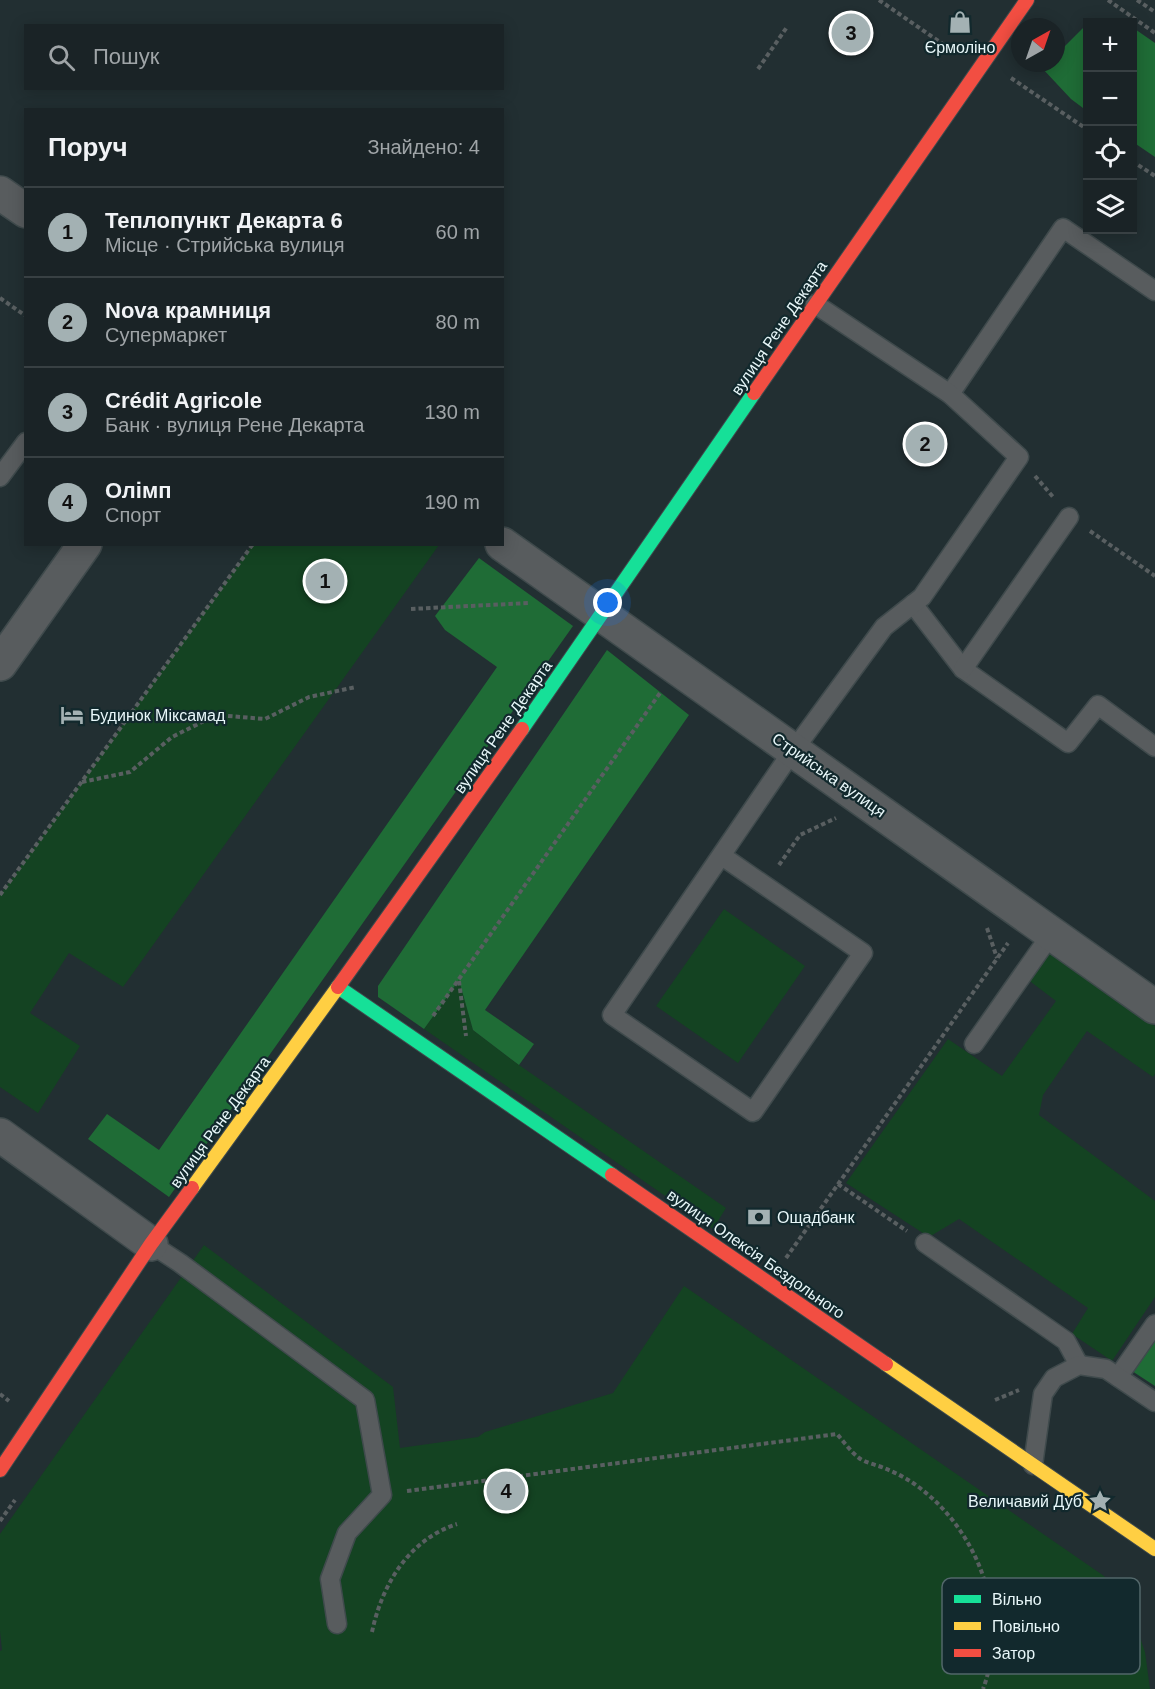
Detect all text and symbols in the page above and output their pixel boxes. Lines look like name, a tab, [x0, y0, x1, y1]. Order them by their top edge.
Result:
shop icon: Єрмоліно	[947, 9, 973, 35]
pin: 3	[832, 10, 870, 56]
north arrow	[1011, 18, 1065, 72]
map controls	[1083, 18, 1137, 234]
button: +	[1083, 18, 1137, 72]
search box	[24, 24, 504, 90]
place label: Єрмоліно	[925, 39, 995, 56]
icon: search	[45, 41, 78, 74]
text: Пошук	[93, 44, 159, 69]
button: −	[1083, 72, 1137, 126]
button: locate	[1083, 126, 1137, 180]
text: Поруч	[48, 132, 128, 162]
text: Знайдено: 4	[367, 136, 480, 158]
button: layers	[1083, 180, 1137, 234]
text: Теплопункт Декарта 6	[105, 208, 343, 233]
text: 1	[62, 221, 73, 243]
text: 60 m	[436, 221, 480, 243]
text: Місце · Стрийська вулиця	[105, 234, 344, 256]
street label: вулиця Рене Декарта	[728, 258, 830, 398]
text: Nova крамниця	[105, 298, 271, 323]
text: 2	[62, 311, 73, 333]
text: 80 m	[436, 311, 480, 333]
text: Супермаркет	[105, 324, 227, 346]
text: Crédit Agricole	[105, 388, 262, 413]
text: 3	[62, 401, 73, 423]
text: 130 m	[424, 401, 480, 423]
text: Банк · вулиця Рене Декарта	[105, 414, 364, 436]
pin: 2	[906, 422, 944, 466]
text: Олімп	[105, 478, 171, 503]
text: 4	[62, 491, 73, 513]
text: 190 m	[424, 491, 480, 513]
text: Спорт	[105, 504, 161, 526]
pin: 1	[306, 558, 344, 604]
your location	[593, 588, 622, 617]
street label: вулиця Рене Декарта	[451, 657, 555, 797]
hotel icon: Будинок Міксамад	[59, 702, 85, 728]
place label: Будинок Міксамад	[90, 707, 226, 724]
street label: Стрийська вулиця	[769, 729, 889, 821]
street label: вулиця Рене Декарта	[167, 1053, 273, 1191]
street label: вулиця Олексія Бездольного	[664, 1186, 848, 1322]
bank icon: Ощадбанк	[746, 1204, 772, 1230]
place label: Ощадбанк	[777, 1209, 855, 1226]
pin: 4	[486, 1468, 526, 1514]
place icon: Величавий Дуб	[1087, 1488, 1113, 1514]
place label: Величавий Дуб	[968, 1493, 1082, 1510]
legend	[942, 1578, 1140, 1674]
text: Вільно	[992, 1591, 1042, 1608]
text: Повільно	[992, 1618, 1060, 1635]
text: Затор	[992, 1645, 1035, 1662]

